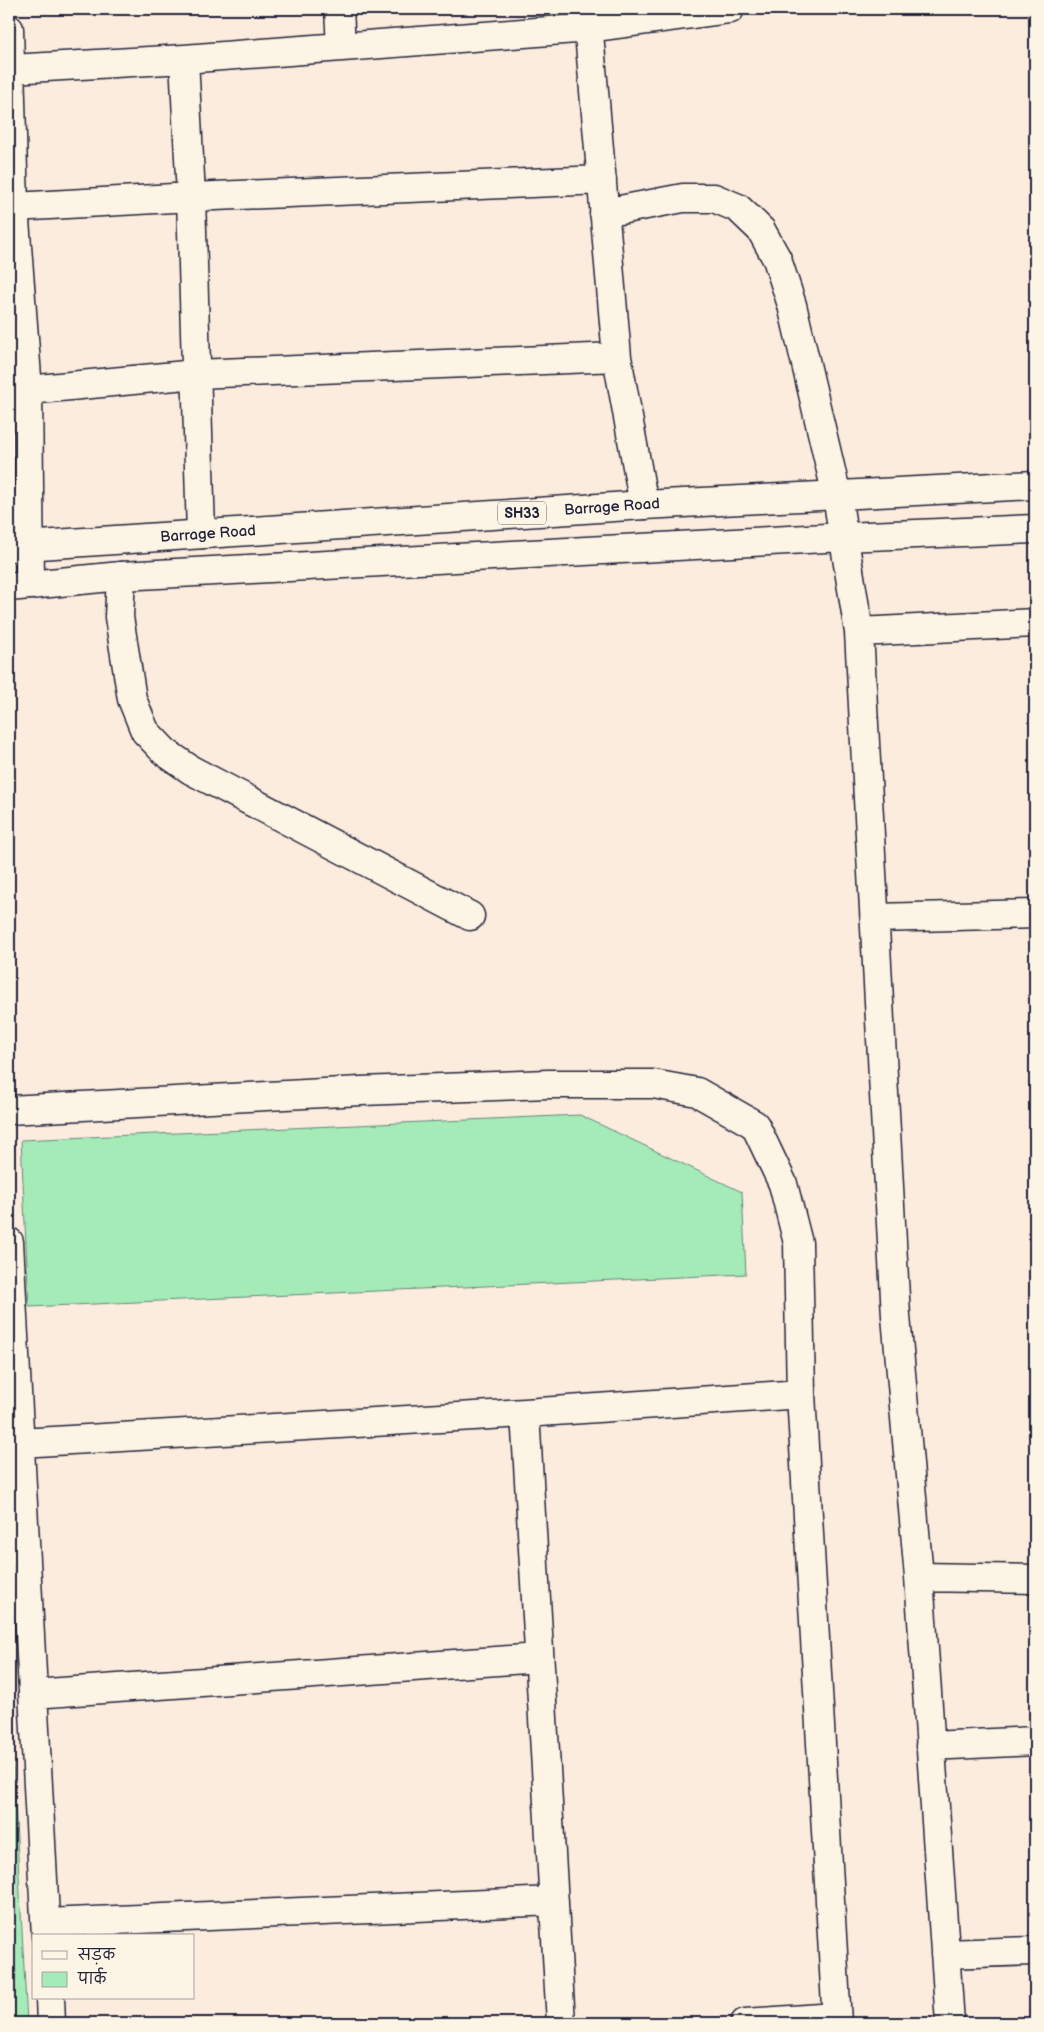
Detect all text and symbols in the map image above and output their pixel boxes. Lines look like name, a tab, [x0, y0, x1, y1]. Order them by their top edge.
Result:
street label: Barrage Road	[564, 494, 660, 520]
road number: SH33	[498, 502, 546, 524]
street label: Barrage Road	[160, 521, 256, 547]
legend	[32, 1934, 195, 2000]
text: सड़क	[77, 1946, 116, 1965]
text: पार्क	[77, 1967, 108, 1989]

